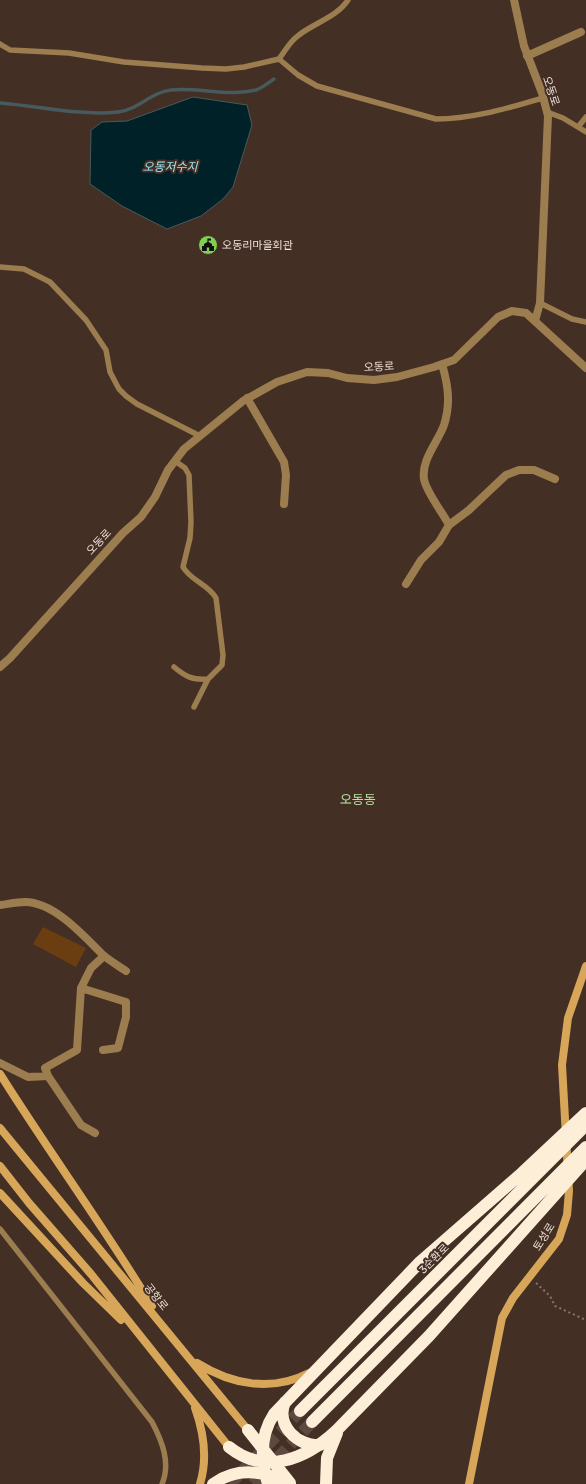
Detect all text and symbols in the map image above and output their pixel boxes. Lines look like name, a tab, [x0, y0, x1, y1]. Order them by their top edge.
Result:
street label: 오동로	[540, 75, 562, 107]
water label: 오동저수지	[142, 160, 199, 174]
public building icon: 오동리마을회관	[197, 234, 219, 256]
place label: 오동리마을회관	[222, 239, 293, 252]
street label: 오동로	[363, 360, 395, 374]
street label: 오동로	[84, 526, 114, 558]
district label: 오동동	[340, 792, 376, 807]
street label: 토성로	[530, 1221, 558, 1253]
street label: 3순환로	[416, 1241, 452, 1277]
street label: 공항로	[141, 1281, 171, 1313]

